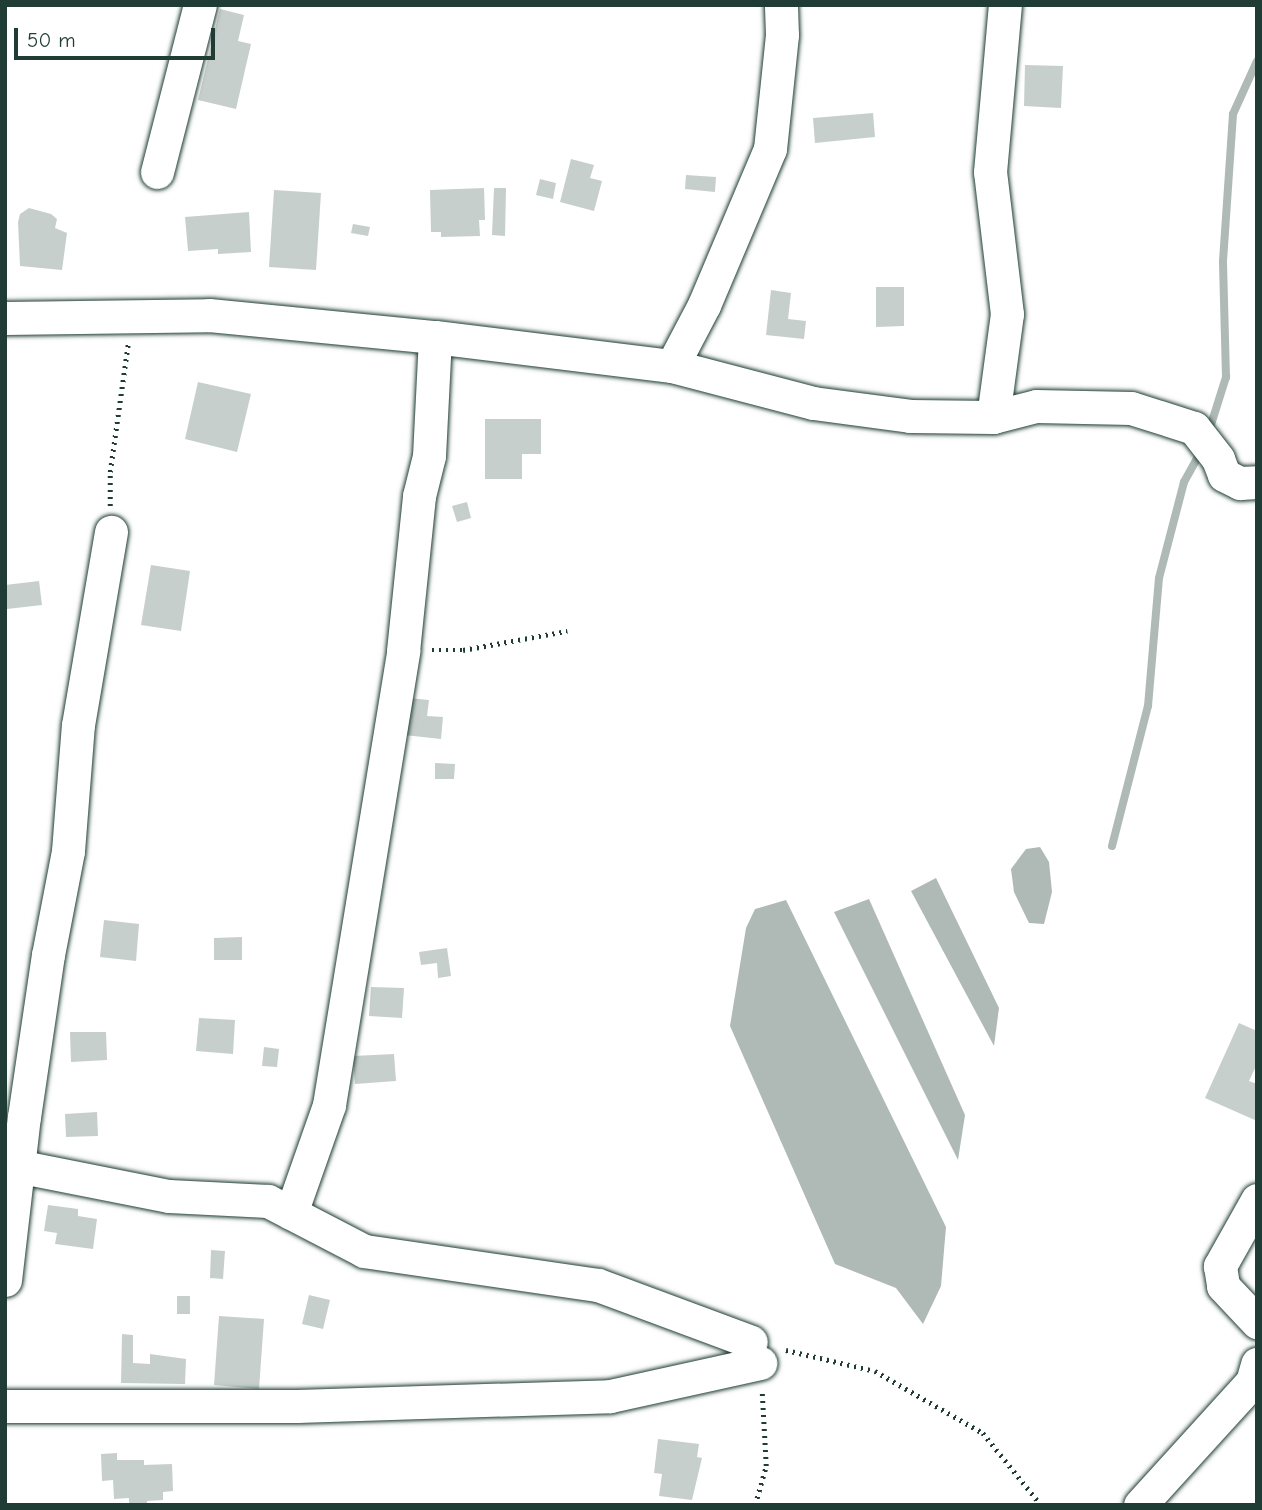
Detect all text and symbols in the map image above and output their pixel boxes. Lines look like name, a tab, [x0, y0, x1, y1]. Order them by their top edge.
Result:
scale bar	[18, 14, 219, 58]
text: 50 m	[27, 28, 76, 52]

